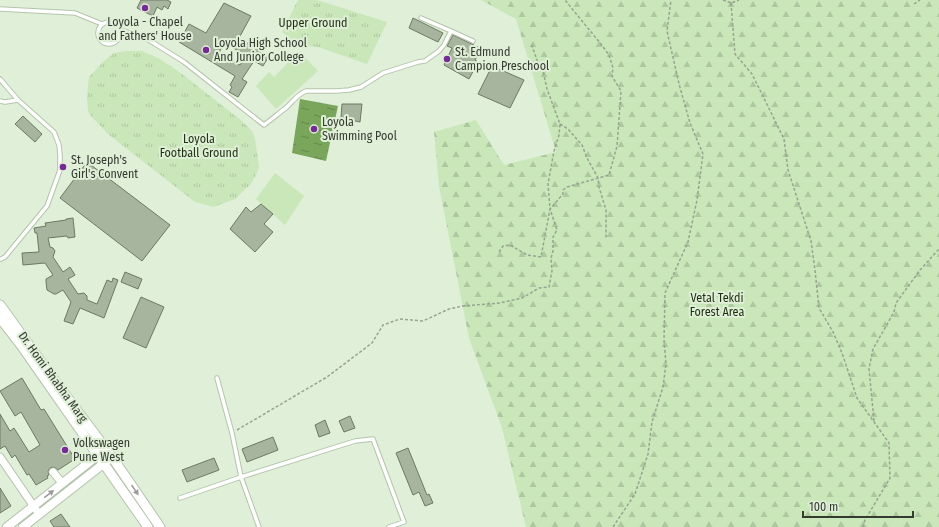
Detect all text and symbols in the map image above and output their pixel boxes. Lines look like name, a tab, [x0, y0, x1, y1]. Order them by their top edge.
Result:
marker: Loyola - Chapel and Fathers' House	[140, 3, 150, 13]
place label: Loyola - Chapel and Fathers' House	[98, 15, 192, 43]
park label: Upper Ground	[279, 16, 347, 30]
place label: Loyola High School And Junior College	[214, 36, 307, 64]
marker: Loyola High School And Junior College	[201, 45, 211, 55]
place label: St. Edmund Campion Preschool	[455, 45, 549, 73]
marker: St. Edmund Campion Preschool	[442, 54, 452, 64]
place label: Loyola Swimming Pool	[322, 115, 397, 143]
marker: Loyola Swimming Pool	[309, 124, 319, 134]
park label: Loyola Football Ground	[160, 132, 238, 160]
place label: St. Joseph's Girl's Convent	[71, 153, 138, 181]
marker: St. Joseph's Girl's Convent	[58, 162, 68, 172]
park label: Vetal Tekdi Forest Area	[690, 291, 744, 319]
street label: Dr. Homi Bhabha Marg	[15, 329, 91, 425]
place label: Volkswagen Pune West	[73, 436, 130, 464]
marker: Volkswagen Pune West	[60, 445, 70, 455]
one-way arrow	[131, 484, 139, 495]
one-way arrow	[43, 490, 54, 499]
scale bar	[803, 493, 913, 519]
text: 100 m	[809, 500, 838, 514]

